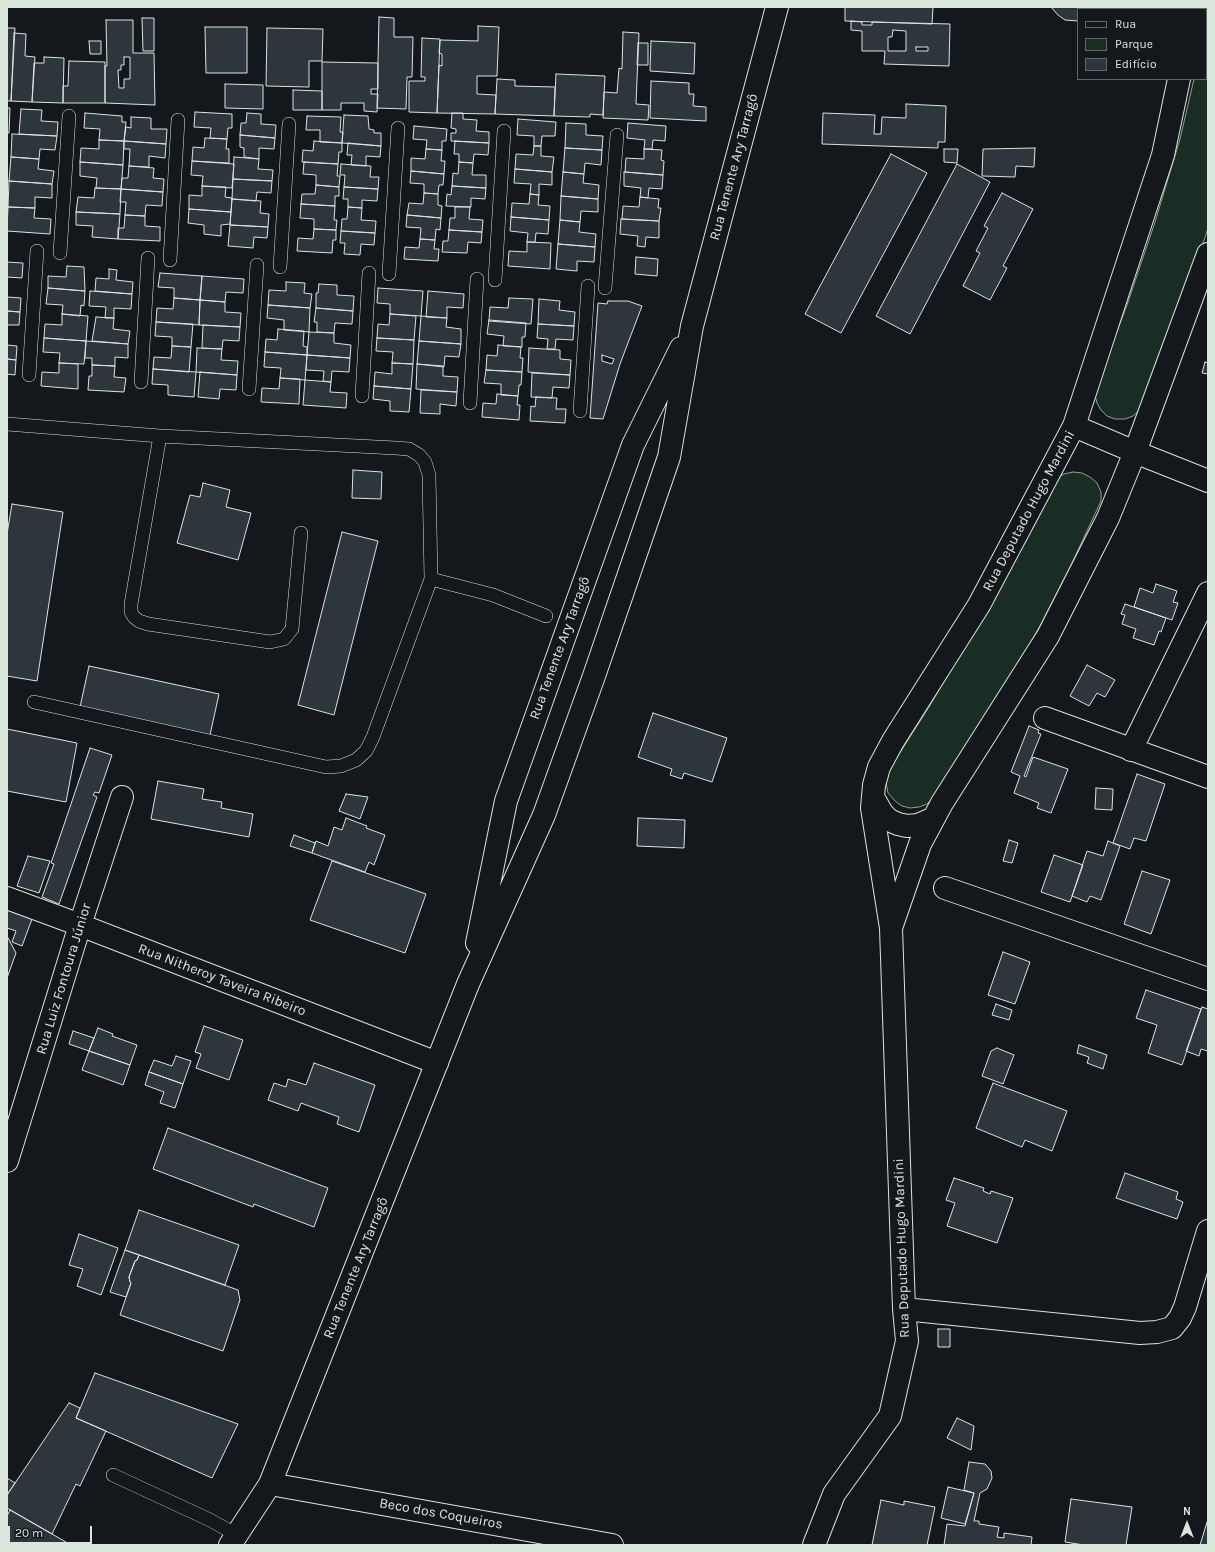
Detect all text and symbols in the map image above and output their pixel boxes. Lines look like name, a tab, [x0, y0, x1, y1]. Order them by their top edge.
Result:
legend	[1077, 8, 1207, 80]
text: Rua	[1115, 17, 1136, 31]
text: Parque	[1115, 37, 1153, 51]
text: Edifício	[1115, 57, 1156, 71]
street label: Rua Tenente Ary Tarragô	[706, 92, 762, 242]
street label: Rua Deputado Hugo Mardini	[979, 428, 1079, 594]
street label: Rua Tenente Ary Tarragô	[526, 574, 594, 722]
street label: Rua Luiz Fontoura Júnior	[33, 901, 95, 1057]
street label: Rua Nitheroy Taveira Ribeiro	[136, 940, 308, 1020]
street label: Rua Deputado Hugo Mardini	[890, 1158, 914, 1338]
street label: Rua Tenente Ary Tarragô	[320, 1195, 392, 1341]
street label: Beco dos Coqueiros	[378, 1495, 504, 1533]
north arrow	[1167, 1504, 1207, 1544]
text: N	[1183, 1505, 1191, 1518]
scale bar	[10, 1518, 94, 1544]
text: 20 m	[15, 1526, 43, 1540]

